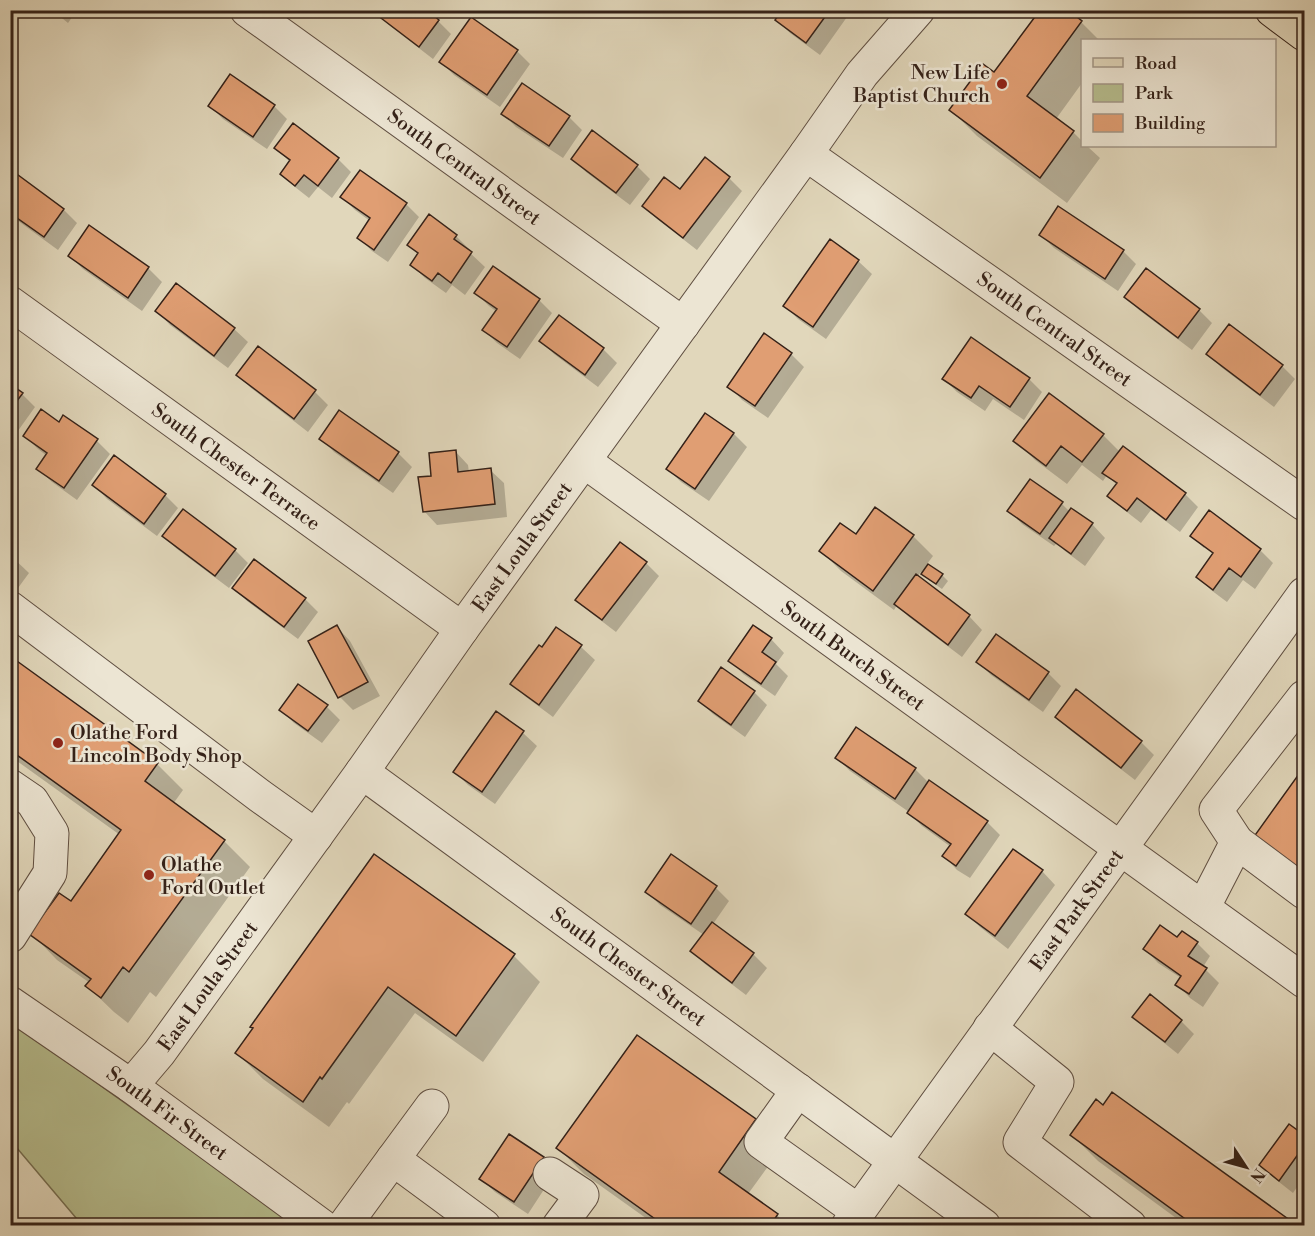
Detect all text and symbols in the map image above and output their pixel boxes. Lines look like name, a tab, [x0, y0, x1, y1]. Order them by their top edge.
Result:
legend	[1081, 39, 1276, 147]
text: Road	[1135, 52, 1178, 75]
place label: New Life Baptist Church	[852, 61, 990, 109]
marker: New Life Baptist Church	[995, 77, 1009, 91]
text: Park	[1135, 82, 1174, 105]
street label: South Central Street	[382, 104, 545, 232]
text: Building	[1134, 112, 1206, 135]
street label: South Central Street	[972, 267, 1136, 393]
street label: South Chester Terrace	[146, 398, 325, 537]
street label: East Loula Street	[467, 478, 578, 618]
street label: South Burch Street	[775, 596, 929, 717]
place label: Olathe Ford Lincoln Body Shop	[70, 721, 242, 769]
marker: Olathe Ford Lincoln Body Shop	[51, 736, 65, 750]
street label: East Park Street	[1025, 845, 1130, 976]
place label: Olathe Ford Outlet	[161, 853, 265, 901]
marker: Olathe Ford Outlet	[142, 868, 156, 882]
street label: South Chester Street	[545, 903, 710, 1033]
street label: East Loula Street	[153, 917, 264, 1057]
street label: South Fir Street	[101, 1062, 232, 1167]
north arrow	[1216, 1137, 1276, 1197]
text: N	[1245, 1164, 1269, 1187]

